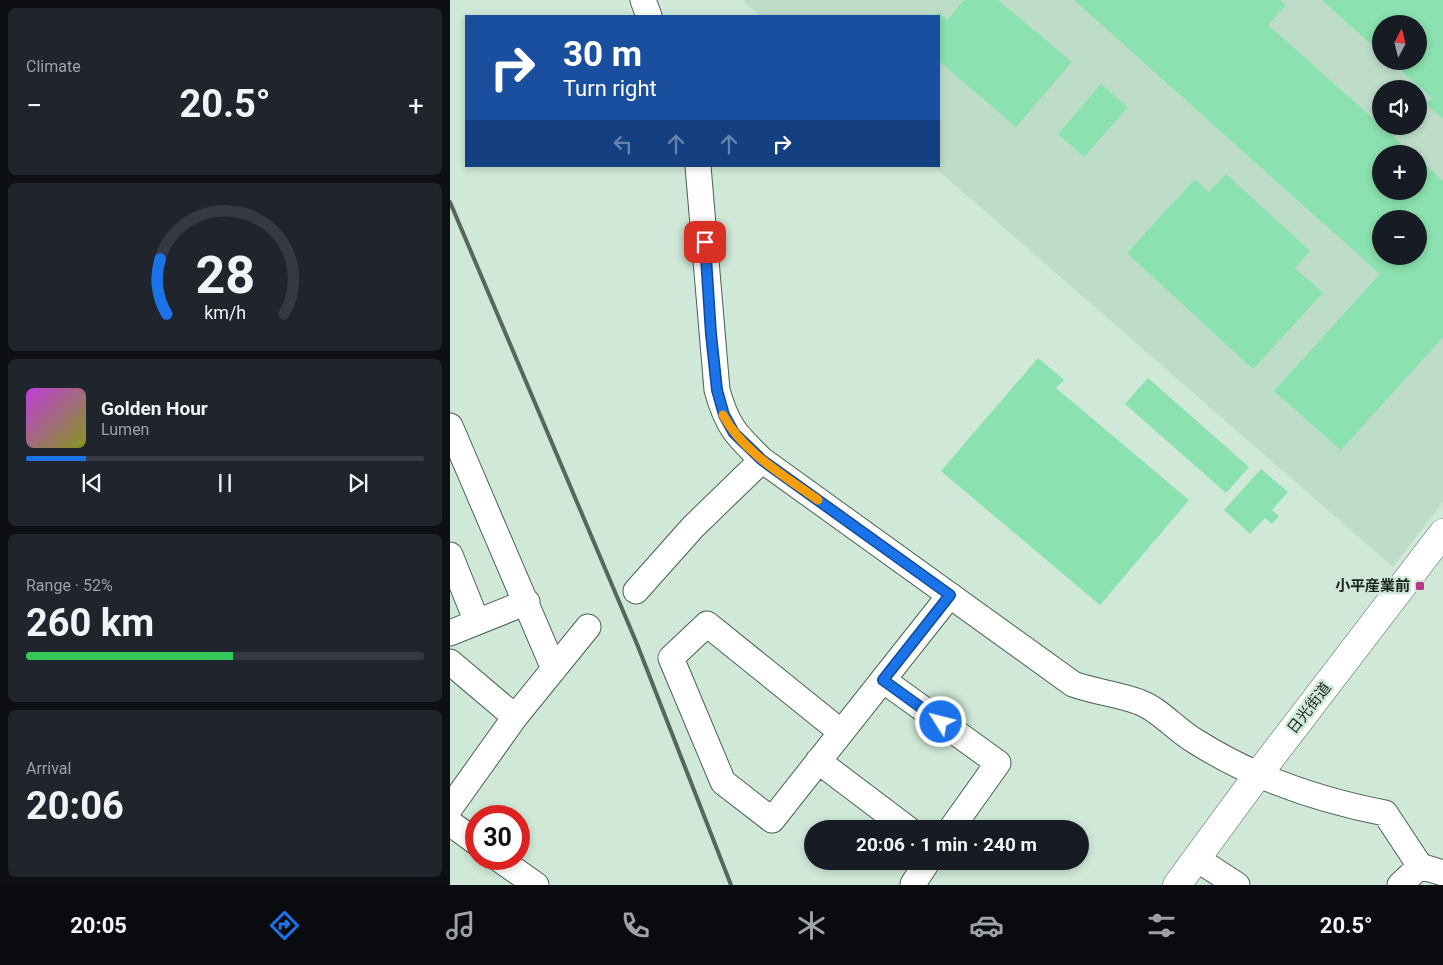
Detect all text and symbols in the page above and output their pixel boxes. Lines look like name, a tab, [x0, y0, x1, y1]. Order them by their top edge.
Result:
north arrow	[1372, 15, 1428, 70]
map controls	[1372, 15, 1427, 265]
text: 30 m	[563, 34, 642, 75]
icon: right	[480, 35, 545, 100]
text: Climate	[26, 57, 81, 76]
text: Turn right	[563, 76, 657, 101]
button: sound	[1372, 80, 1427, 135]
text: 20.5°	[179, 82, 271, 126]
text: −	[26, 89, 42, 122]
text: +	[408, 89, 424, 122]
icon: left	[609, 130, 637, 158]
icon: ahead	[662, 130, 690, 158]
icon: ahead	[715, 130, 743, 158]
icon: right	[768, 130, 796, 158]
button: +	[1372, 145, 1427, 200]
button: −	[1372, 210, 1427, 265]
pin	[684, 221, 726, 263]
icon: arrive	[691, 228, 719, 256]
text: 28	[195, 245, 255, 306]
text: km/h	[204, 302, 246, 323]
text: Golden Hour	[101, 397, 208, 420]
text: Lumen	[101, 420, 149, 439]
icon: previous	[78, 469, 106, 497]
icon: pause	[211, 469, 239, 497]
icon: next	[344, 469, 372, 497]
text: Range · 52%	[26, 576, 113, 595]
place label: 小平産業前	[1335, 577, 1410, 595]
marker: 小平産業前	[1414, 580, 1426, 592]
text: 260 km	[26, 601, 154, 645]
street label: 日光街道	[1283, 679, 1335, 737]
position arrow	[914, 695, 966, 747]
text: Arrival	[26, 759, 71, 778]
text: 20:06	[26, 784, 124, 828]
speed limit sign: 30	[465, 805, 530, 870]
text: 20:06 · 1 min · 240 m	[856, 833, 1037, 856]
icon: directions	[267, 908, 302, 943]
icon: music	[443, 908, 478, 943]
icon: phone	[618, 908, 653, 943]
icon: climate	[794, 908, 829, 943]
icon: car	[969, 908, 1004, 943]
icon: filters	[1144, 908, 1179, 943]
text: 20:05	[70, 913, 127, 938]
text: 20.5°	[1320, 913, 1373, 938]

